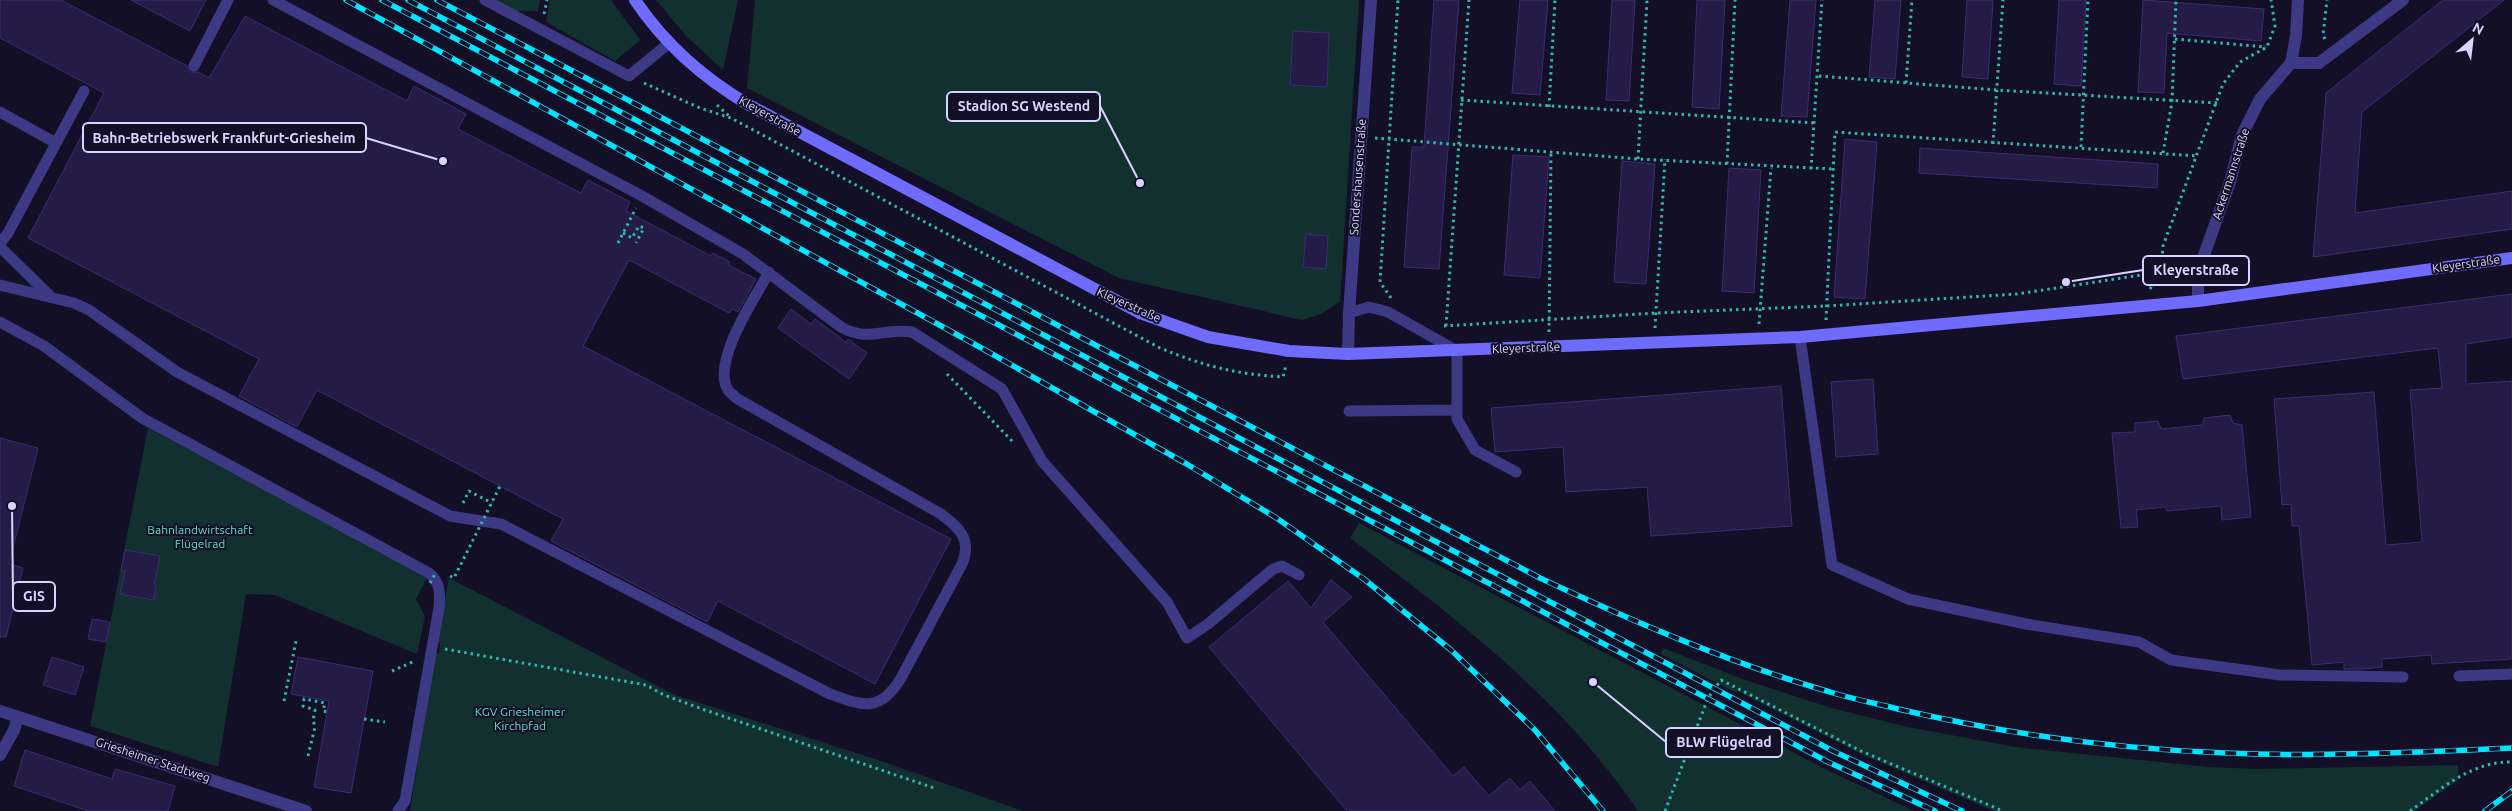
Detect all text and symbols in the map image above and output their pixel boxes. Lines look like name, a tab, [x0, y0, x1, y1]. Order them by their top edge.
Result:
north arrow	[2447, 15, 2497, 65]
text: N	[2470, 19, 2486, 38]
callout: Stadion SG Westend	[947, 92, 1100, 121]
street label: Kleyerstraße	[737, 93, 803, 138]
text: Stadion SG Westend	[958, 98, 1090, 114]
street label: Sondershausenstraße	[1347, 118, 1368, 236]
callout: Bahn-Betriebswerk Frankfurt-Griesheim	[83, 123, 366, 152]
street label: Ackermannstraße	[2210, 127, 2251, 221]
text: Bahn-Betriebswerk Frankfurt-Griesheim	[92, 130, 356, 146]
street label: Kleyerstraße	[2431, 252, 2501, 275]
callout: Kleyerstraße	[2143, 256, 2249, 285]
text: Kleyerstraße	[2153, 262, 2239, 278]
street label: Kleyerstraße	[1095, 285, 1163, 324]
street label: Kleyerstraße	[1492, 340, 1560, 355]
park label: Bahnlandwirtschaft Flügelrad	[147, 523, 253, 550]
callout: GIS	[13, 582, 55, 611]
text: GIS	[23, 588, 45, 604]
park label: KGV Griesheimer Kirchpfad	[475, 705, 566, 732]
callout: BLW Flügelrad	[1666, 728, 1782, 757]
text: BLW Flügelrad	[1676, 734, 1772, 750]
street label: Griesheimer Stadtweg	[94, 735, 212, 784]

